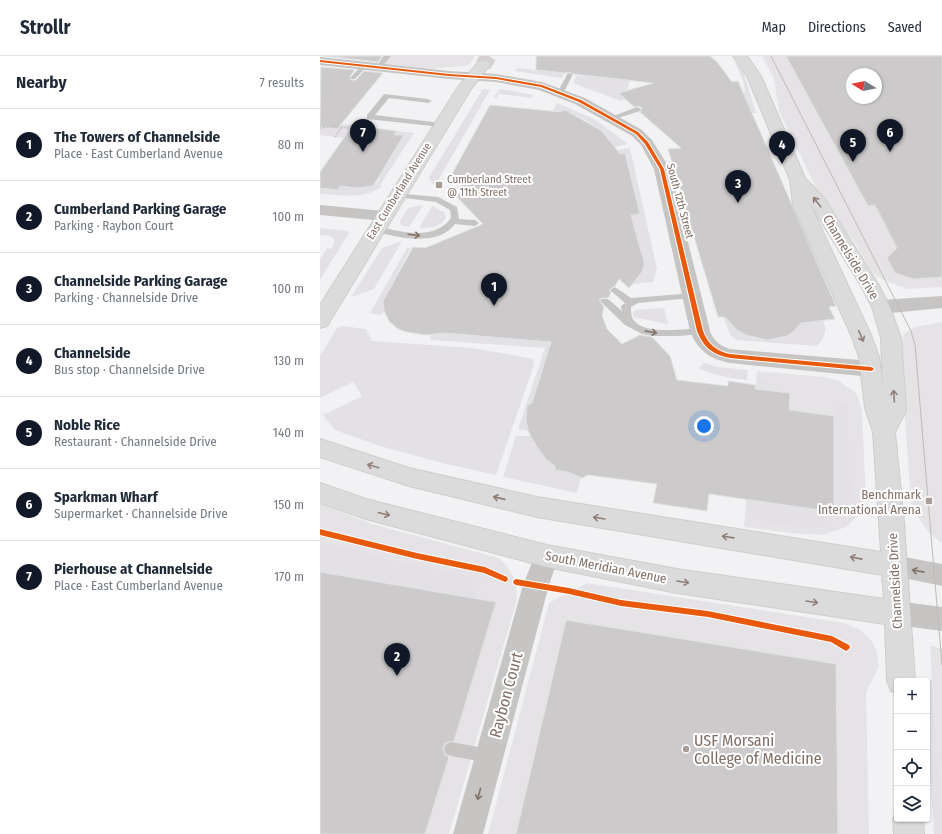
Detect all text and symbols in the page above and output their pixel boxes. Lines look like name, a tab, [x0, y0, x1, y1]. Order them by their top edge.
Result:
text: Strollr	[20, 16, 70, 39]
text: Map	[762, 19, 786, 36]
text: Directions	[808, 19, 866, 36]
text: Saved	[888, 19, 922, 36]
north arrow	[846, 68, 882, 104]
text: Nearby	[16, 72, 67, 93]
text: 7 results	[260, 75, 304, 90]
pin: 7	[350, 119, 376, 152]
pin: 6	[877, 119, 903, 152]
text: The Towers of Channelside	[54, 128, 220, 146]
pin: 5	[840, 129, 866, 162]
pin: 4	[769, 131, 795, 164]
text: 1	[26, 137, 32, 152]
text: 80 m	[278, 137, 304, 152]
street label: East Cumberland Avenue	[364, 140, 434, 242]
text: Place · East Cumberland Avenue	[54, 146, 223, 161]
street label: South 12th Street	[664, 162, 696, 240]
pin: 3	[725, 170, 751, 203]
place label: Cumberland Street @ 11th Street	[447, 173, 532, 199]
marker: Cumberland Street @ 11th Street	[434, 180, 444, 190]
one-way arrow	[813, 197, 821, 208]
text: Cumberland Parking Garage	[54, 200, 226, 218]
text: 2	[26, 209, 32, 224]
text: 100 m	[272, 209, 304, 224]
street label: Channelside Drive	[820, 212, 882, 302]
text: Parking · Raybon Court	[54, 218, 174, 233]
one-way arrow	[407, 231, 420, 239]
text: Channelside Parking Garage	[54, 272, 228, 290]
pin: 1	[481, 273, 507, 306]
text: 3	[26, 281, 32, 296]
text: 100 m	[272, 281, 304, 296]
text: Parking · Channelside Drive	[54, 290, 198, 305]
one-way arrow	[644, 328, 657, 336]
one-way arrow	[858, 330, 865, 342]
text: Channelside	[54, 344, 131, 362]
text: 4	[26, 353, 32, 368]
text: 130 m	[273, 353, 304, 368]
text: Bus stop · Channelside Drive	[54, 362, 205, 377]
one-way arrow	[891, 390, 898, 403]
text: Noble Rice	[54, 416, 120, 434]
your location	[694, 416, 714, 436]
text: 5	[26, 425, 32, 440]
text: 140 m	[273, 425, 304, 440]
text: Restaurant · Channelside Drive	[54, 434, 217, 449]
one-way arrow	[367, 461, 379, 469]
place label: Benchmark International Arena	[818, 487, 922, 517]
text: Sparkman Wharf	[54, 488, 158, 506]
one-way arrow	[492, 494, 505, 502]
marker: Benchmark International Arena	[924, 496, 934, 506]
text: 6	[26, 497, 32, 512]
text: 150 m	[273, 497, 304, 512]
text: Supermarket · Channelside Drive	[54, 506, 228, 521]
one-way arrow	[377, 511, 390, 518]
one-way arrow	[593, 513, 606, 521]
one-way arrow	[722, 533, 735, 541]
street label: Channelside Drive	[885, 533, 905, 629]
street label: South Meridian Avenue	[544, 548, 668, 586]
one-way arrow	[850, 553, 863, 561]
text: Pierhouse at Channelside	[54, 560, 213, 578]
one-way arrow	[912, 567, 925, 575]
text: 7	[26, 569, 32, 584]
text: 170 m	[274, 569, 304, 584]
text: Place · East Cumberland Avenue	[54, 578, 223, 593]
one-way arrow	[677, 578, 690, 586]
one-way arrow	[805, 598, 818, 606]
pin: 2	[384, 643, 410, 676]
street label: Raybon Court	[485, 649, 527, 740]
map controls	[894, 678, 930, 822]
button: +	[894, 678, 930, 714]
button: −	[894, 714, 930, 750]
place label: USF Morsani College of Medicine	[694, 731, 822, 768]
marker: USF Morsani College of Medicine	[681, 744, 691, 754]
button: locate	[894, 750, 930, 786]
button: layers	[894, 786, 930, 822]
one-way arrow	[475, 787, 482, 800]

